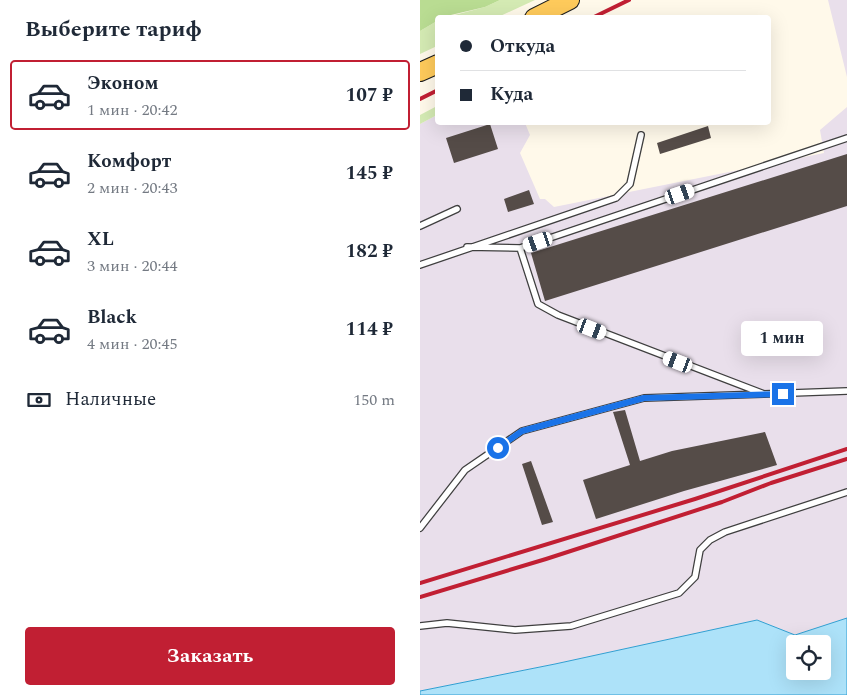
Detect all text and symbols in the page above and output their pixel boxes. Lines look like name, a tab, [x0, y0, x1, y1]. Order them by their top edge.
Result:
text: Выберите тариф	[25, 13, 202, 46]
text: Откуда	[490, 32, 555, 61]
text: Эконом	[87, 69, 158, 98]
icon: car	[27, 73, 72, 118]
text: Куда	[490, 80, 533, 109]
text: 107 ₽	[346, 81, 393, 110]
text: 1 мин · 20:42	[87, 98, 177, 122]
text: Комфорт	[87, 147, 171, 176]
icon: car	[27, 151, 72, 196]
text: 145 ₽	[346, 159, 393, 188]
text: 2 мин · 20:43	[87, 176, 177, 200]
car	[663, 182, 696, 206]
text: XL	[87, 225, 114, 254]
icon: car	[27, 229, 72, 274]
car	[521, 230, 554, 254]
text: 182 ₽	[346, 237, 393, 266]
text: 3 мин · 20:44	[87, 254, 177, 278]
text: Black	[87, 303, 137, 332]
icon: car	[27, 307, 72, 352]
text: 114 ₽	[346, 315, 393, 344]
car	[575, 317, 608, 341]
callout: 1 мин	[742, 322, 824, 356]
text: 1 мин	[759, 326, 805, 350]
text: 4 мин · 20:45	[87, 332, 177, 356]
car	[661, 350, 694, 374]
route end	[772, 383, 794, 405]
text: Наличные	[65, 385, 156, 414]
icon: cash	[25, 386, 53, 414]
text: 150 m	[353, 388, 395, 412]
route start	[487, 437, 509, 459]
button: Заказать	[25, 627, 395, 685]
map controls	[786, 635, 831, 680]
button: locate	[786, 635, 831, 680]

